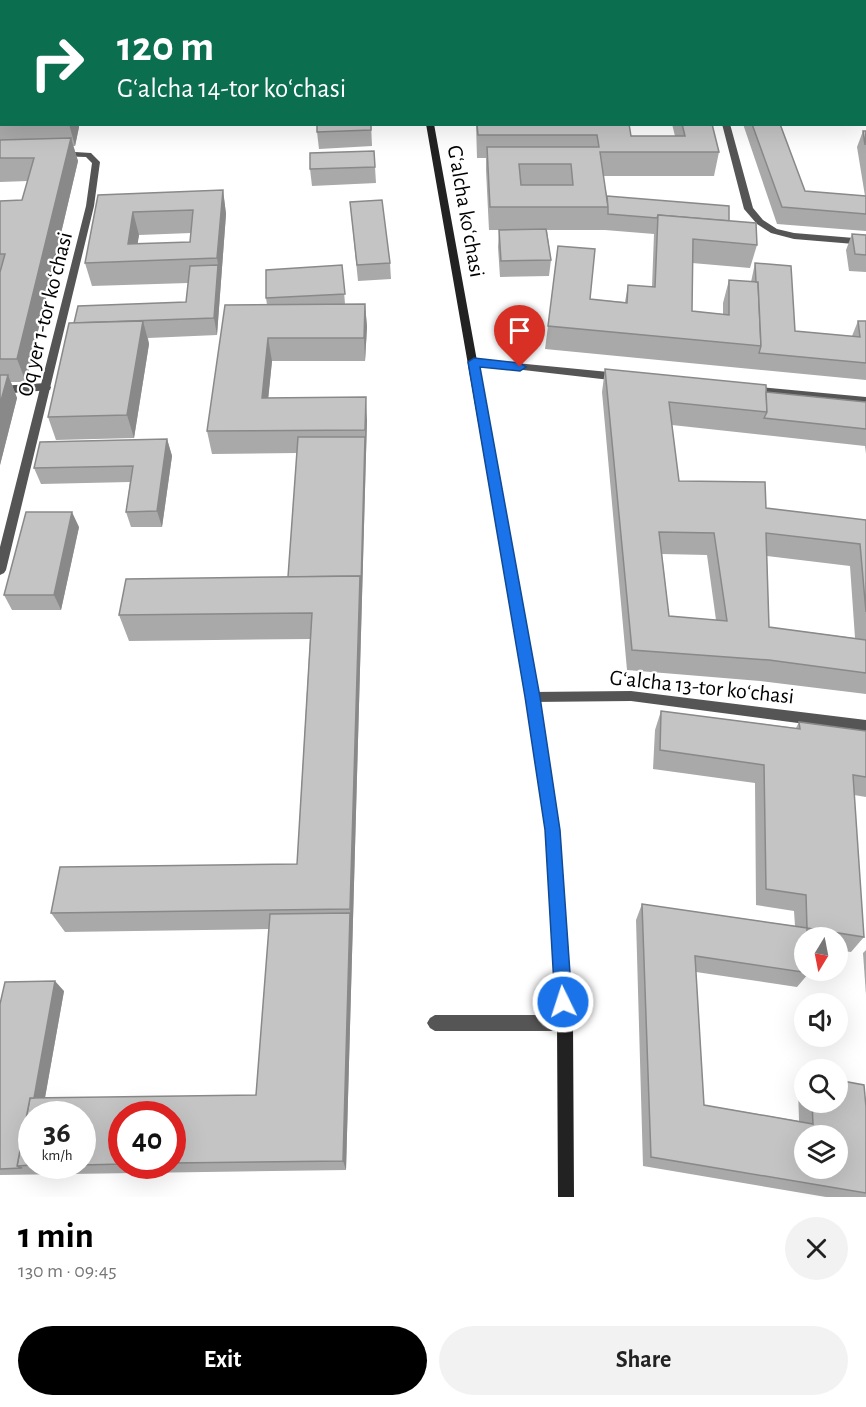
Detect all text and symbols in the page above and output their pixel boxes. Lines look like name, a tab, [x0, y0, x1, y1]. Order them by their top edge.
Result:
icon: right	[18, 24, 96, 102]
text: 120 m	[117, 26, 214, 68]
text: Gʻalcha 14-tor koʻchasi	[117, 75, 346, 102]
street label: Gʻalcha koʻchasi	[444, 143, 488, 279]
street label: Oq yer 1-tor koʻchasi	[14, 230, 76, 399]
pin	[494, 305, 545, 367]
icon: arrive	[503, 314, 536, 347]
street label: Gʻalcha 13-tor koʻchasi	[609, 666, 795, 708]
north arrow	[794, 927, 848, 981]
map controls	[794, 927, 848, 1179]
position arrow	[531, 970, 595, 1034]
button: sound	[794, 993, 848, 1047]
button: search	[794, 1059, 848, 1113]
speed limit sign: 40	[108, 1101, 186, 1179]
text: 36	[43, 1118, 71, 1148]
button: layers	[794, 1125, 848, 1179]
text: km/h	[42, 1148, 72, 1163]
button: close	[785, 1217, 848, 1280]
text: 1 min	[18, 1218, 94, 1254]
text: 130 m · 09:45	[18, 1261, 117, 1281]
button: Exit	[18, 1326, 427, 1395]
button: Share	[439, 1326, 848, 1395]

